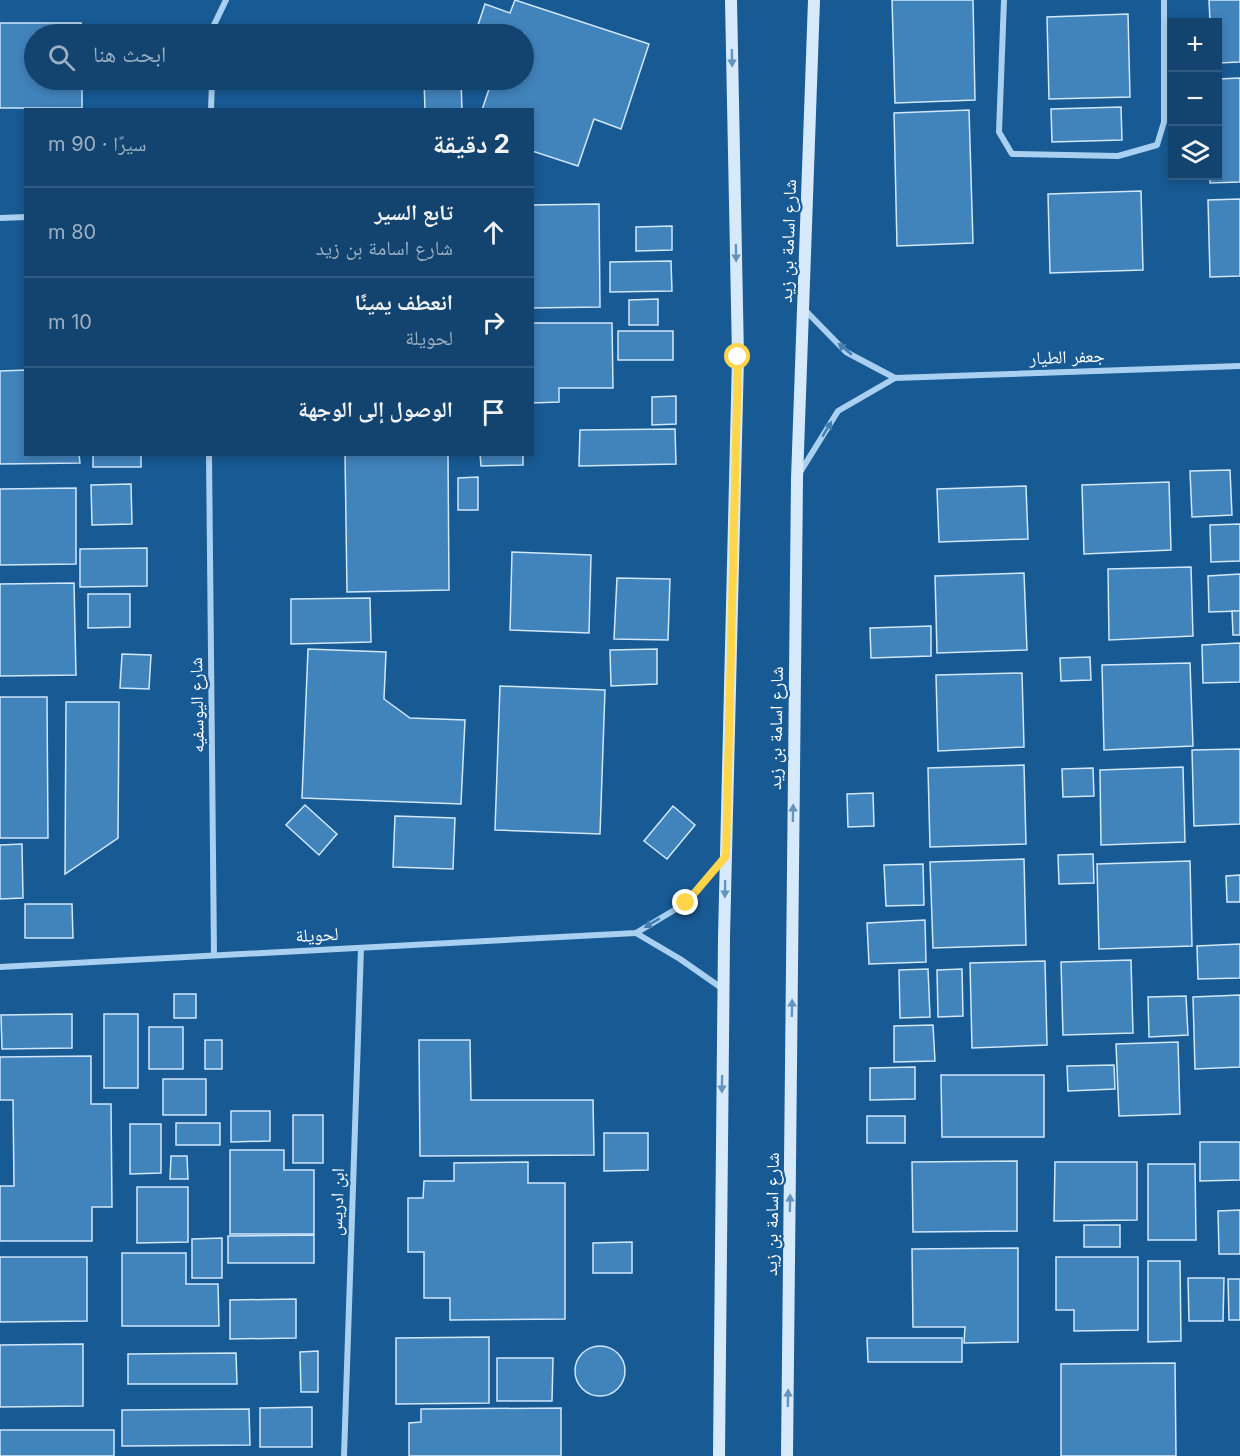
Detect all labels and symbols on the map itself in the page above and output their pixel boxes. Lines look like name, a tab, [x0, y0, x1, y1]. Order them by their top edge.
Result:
one-way arrow	[728, 49, 737, 68]
street label: شارع اسامة بن زيد	[775, 179, 801, 303]
one-way arrow	[732, 244, 741, 263]
route start	[724, 343, 750, 369]
one-way arrow	[837, 343, 853, 356]
street label: جعفر الطيار	[1028, 345, 1105, 369]
one-way arrow	[821, 421, 832, 437]
street label: شارع اليوسفيه	[185, 657, 209, 753]
street label: شارع اسامة بن زيد	[764, 666, 788, 790]
one-way arrow	[789, 803, 798, 822]
one-way arrow	[720, 880, 730, 899]
route end	[672, 889, 698, 915]
one-way arrow	[644, 918, 660, 929]
street label: لحويلة	[295, 923, 339, 946]
one-way arrow	[787, 998, 796, 1017]
one-way arrow	[717, 1075, 727, 1094]
street label: شارع اسامة بن زيد	[760, 1152, 784, 1276]
street label: ابن ادريس	[325, 1168, 349, 1236]
one-way arrow	[785, 1193, 795, 1212]
one-way arrow	[783, 1388, 793, 1407]

